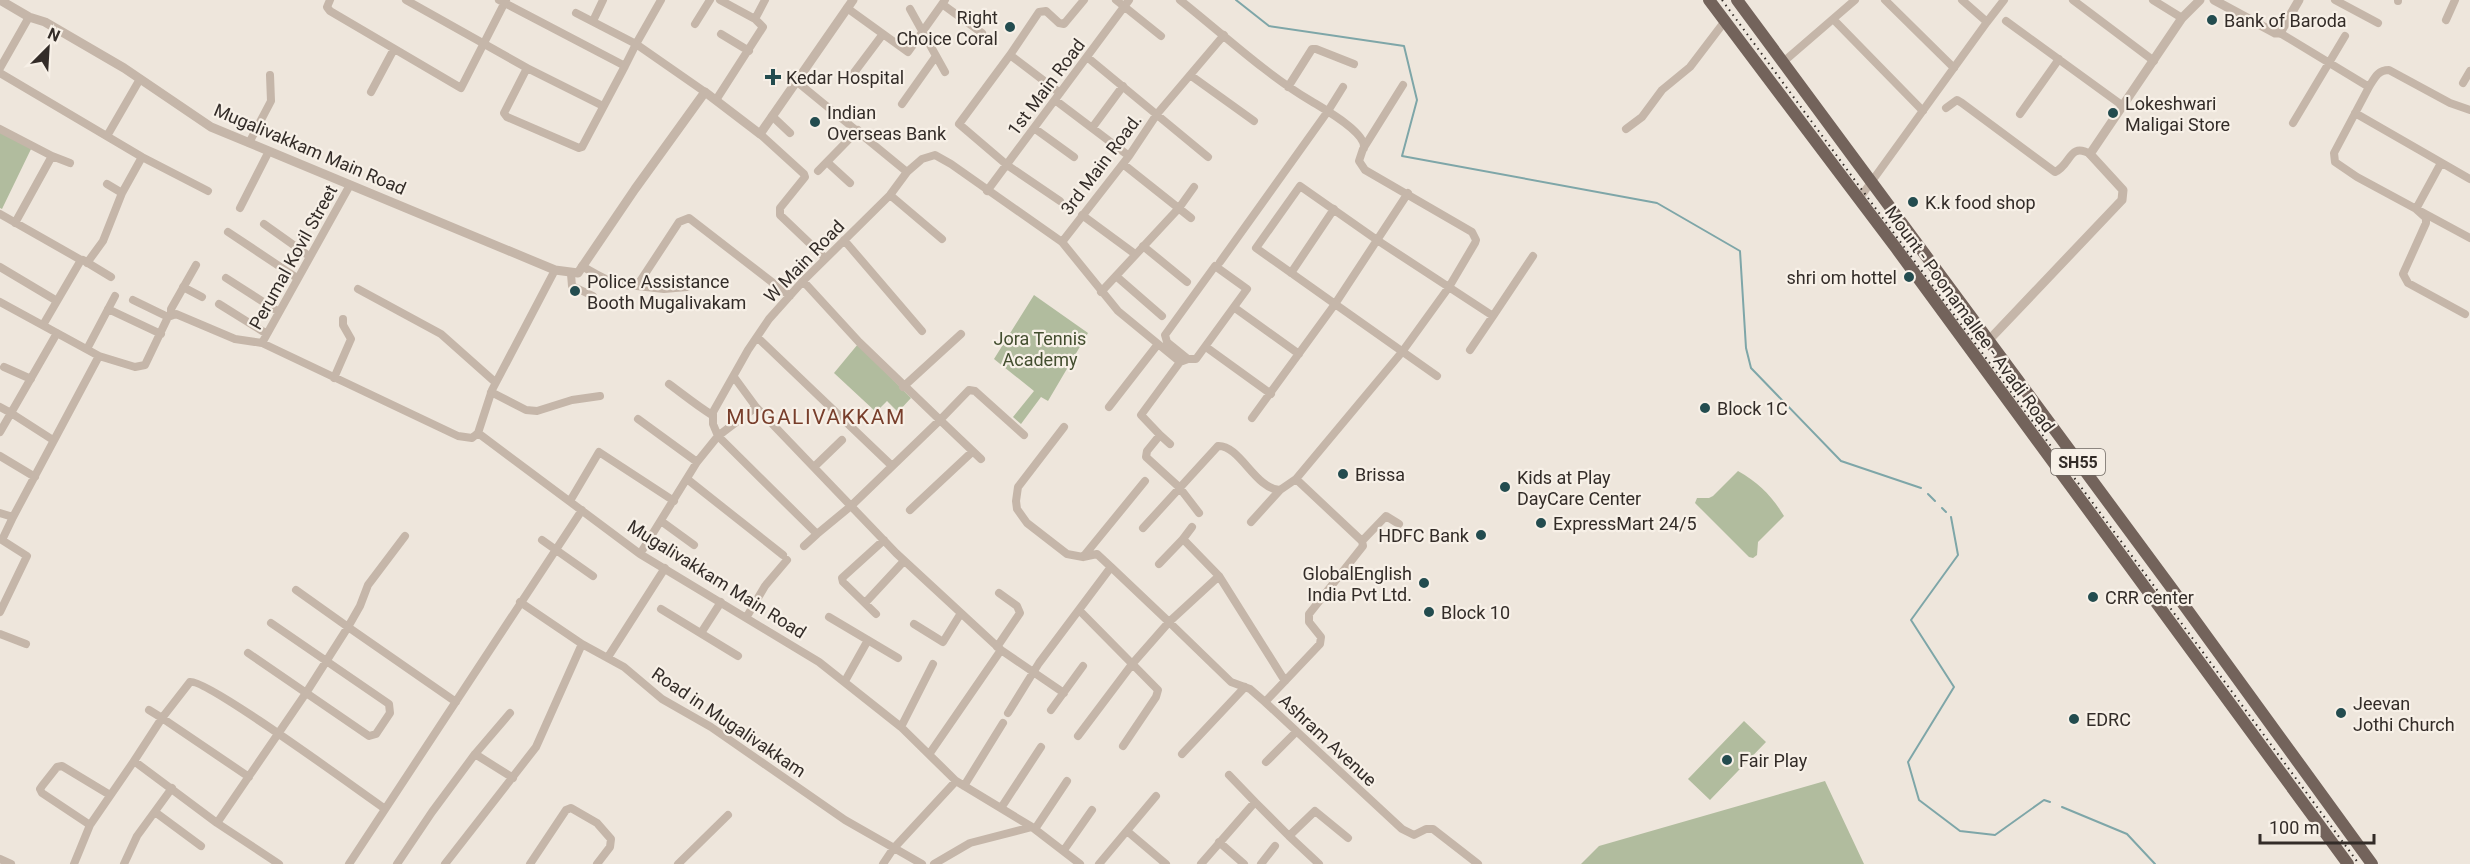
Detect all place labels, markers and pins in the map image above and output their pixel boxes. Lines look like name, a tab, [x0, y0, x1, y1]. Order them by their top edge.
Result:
place label: Right Choice Coral	[896, 7, 998, 49]
place label: Bank of Baroda	[2224, 10, 2347, 31]
marker: Bank of Baroda	[2205, 13, 2219, 27]
marker: Right Choice Coral	[1003, 20, 1017, 34]
place label: Kedar Hospital	[786, 67, 904, 88]
marker: Kedar Hospital	[764, 68, 782, 86]
place label: Lokeshwari Maligai Store	[2125, 93, 2230, 135]
place label: Indian Overseas Bank	[827, 102, 947, 144]
marker: Lokeshwari Maligai Store	[2106, 106, 2120, 120]
marker: Indian Overseas Bank	[808, 115, 822, 129]
place label: K.k food shop	[1925, 192, 2036, 213]
marker: K.k food shop	[1906, 195, 1920, 209]
place label: shri om hottel	[1786, 267, 1897, 288]
marker: shri om hottel	[1902, 270, 1916, 284]
place label: Police Assistance Booth Mugalivakam	[587, 271, 746, 313]
marker: Police Assistance Booth Mugalivakam	[568, 284, 582, 298]
place label: Block 1C	[1717, 398, 1788, 419]
marker: Block 1C	[1698, 401, 1712, 415]
place label: Brissa	[1355, 464, 1405, 485]
marker: Brissa	[1336, 467, 1350, 481]
place label: Kids at Play DayCare Center	[1517, 467, 1641, 509]
marker: Kids at Play DayCare Center	[1498, 480, 1512, 494]
place label: ExpressMart 24/5	[1553, 513, 1697, 534]
marker: ExpressMart 24/5	[1534, 516, 1548, 530]
place label: HDFC Bank	[1378, 525, 1470, 546]
marker: HDFC Bank	[1474, 528, 1488, 542]
place label: GlobalEnglish India Pvt Ltd.	[1303, 563, 1412, 605]
marker: GlobalEnglish India Pvt Ltd.	[1417, 576, 1431, 590]
place label: CRR center	[2105, 587, 2194, 608]
marker: CRR center	[2086, 590, 2100, 604]
place label: Block 10	[1441, 602, 1510, 623]
marker: Block 10	[1422, 605, 1436, 619]
place label: Jeevan Jothi Church	[2353, 693, 2455, 735]
marker: Jeevan Jothi Church	[2334, 706, 2348, 720]
place label: EDRC	[2086, 709, 2131, 730]
marker: EDRC	[2067, 712, 2081, 726]
place label: Fair Play	[1739, 750, 1808, 771]
marker: Fair Play	[1720, 753, 1734, 767]

